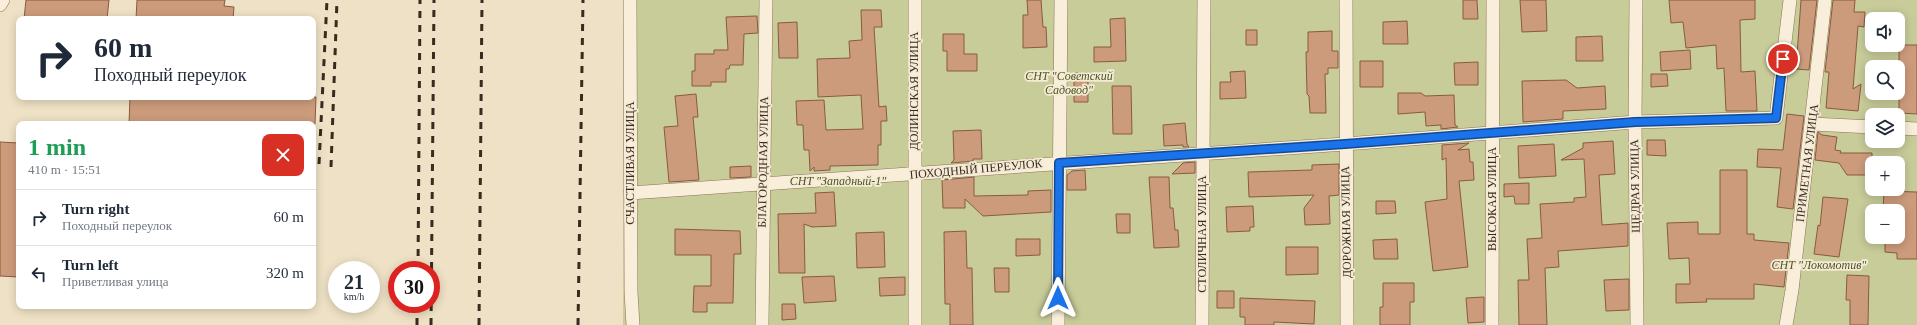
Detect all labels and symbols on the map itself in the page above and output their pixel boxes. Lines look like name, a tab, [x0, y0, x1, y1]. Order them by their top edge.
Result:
street label: ДОЛИНСКАЯ УЛИЦА	[907, 31, 921, 150]
pin	[1766, 42, 1800, 76]
park label: СНТ "Советский Садовод"	[1025, 69, 1113, 97]
street label: БЛАГОРОДНАЯ УЛИЦА	[755, 96, 771, 228]
street label: СЧАСТЛИВАЯ УЛИЦА	[623, 101, 637, 225]
street label: ПРИМЕТНАЯ УЛИЦА	[1793, 103, 1821, 223]
street label: ЩЕДРАЯ УЛИЦА	[1627, 139, 1643, 233]
street label: ВЫСОКАЯ УЛИЦА	[1485, 147, 1499, 251]
street label: ПОХОДНЫЙ ПЕРЕУЛОК	[909, 156, 1044, 182]
street label: ДОРОЖНАЯ УЛИЦА	[1338, 165, 1354, 278]
park label: СНТ "Западный-1"	[790, 174, 887, 188]
street label: СТОЛИЧНАЯ УЛИЦА	[1195, 175, 1209, 293]
park label: СНТ "Локомотив"	[1772, 258, 1867, 272]
speed limit sign: 30	[388, 261, 440, 313]
position arrow	[1037, 277, 1079, 319]

